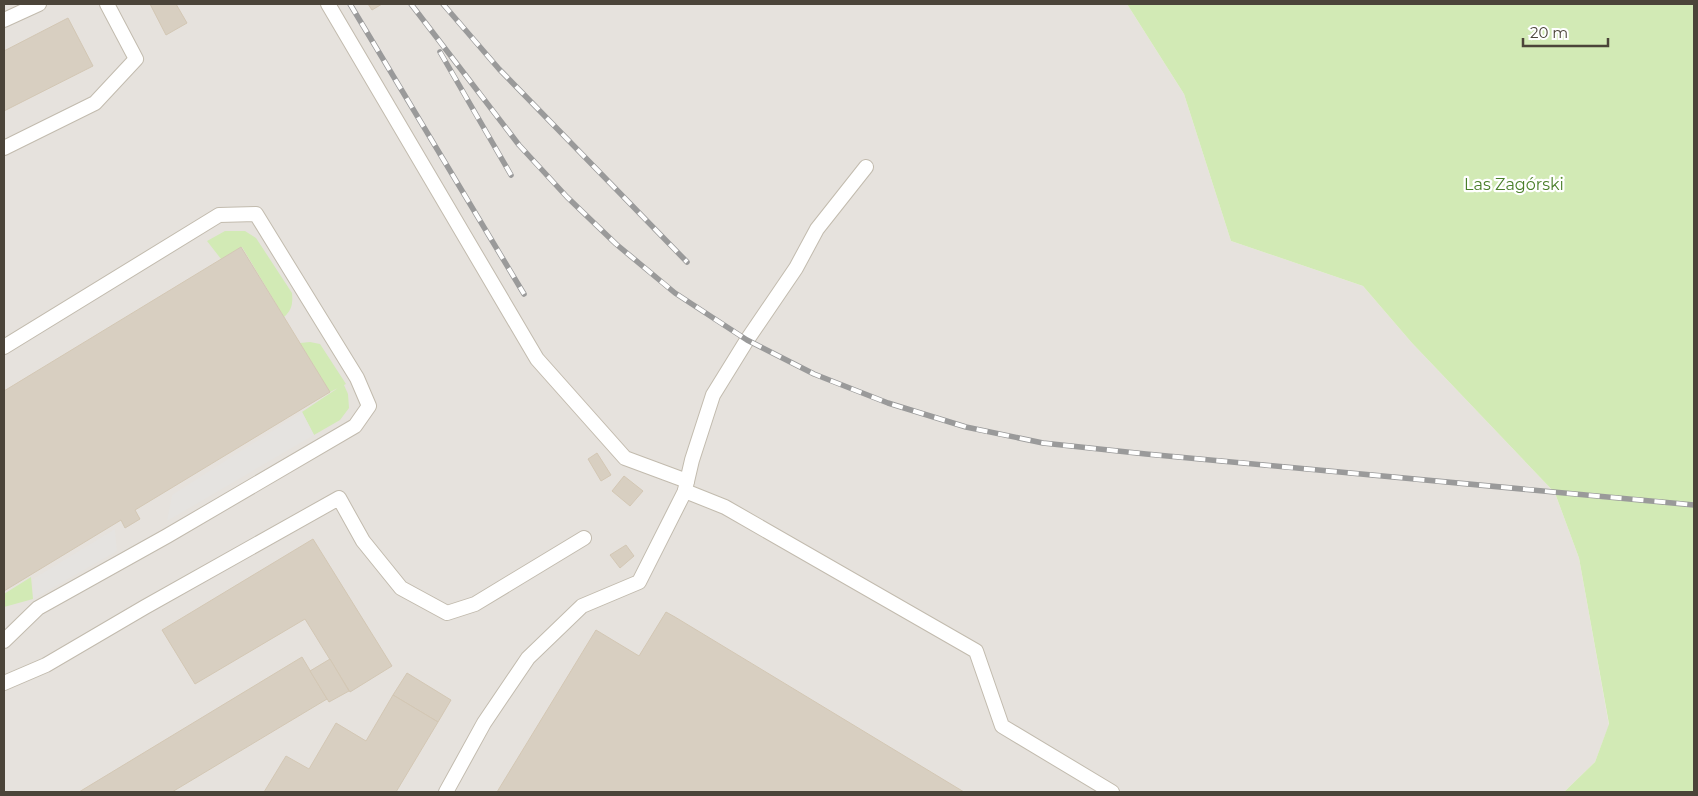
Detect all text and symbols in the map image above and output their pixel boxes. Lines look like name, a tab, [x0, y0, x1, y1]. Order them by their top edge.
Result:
scale bar	[1523, 15, 1608, 47]
text: 20 m	[1530, 23, 1568, 42]
park label: Las Zagórski	[1464, 175, 1564, 194]

